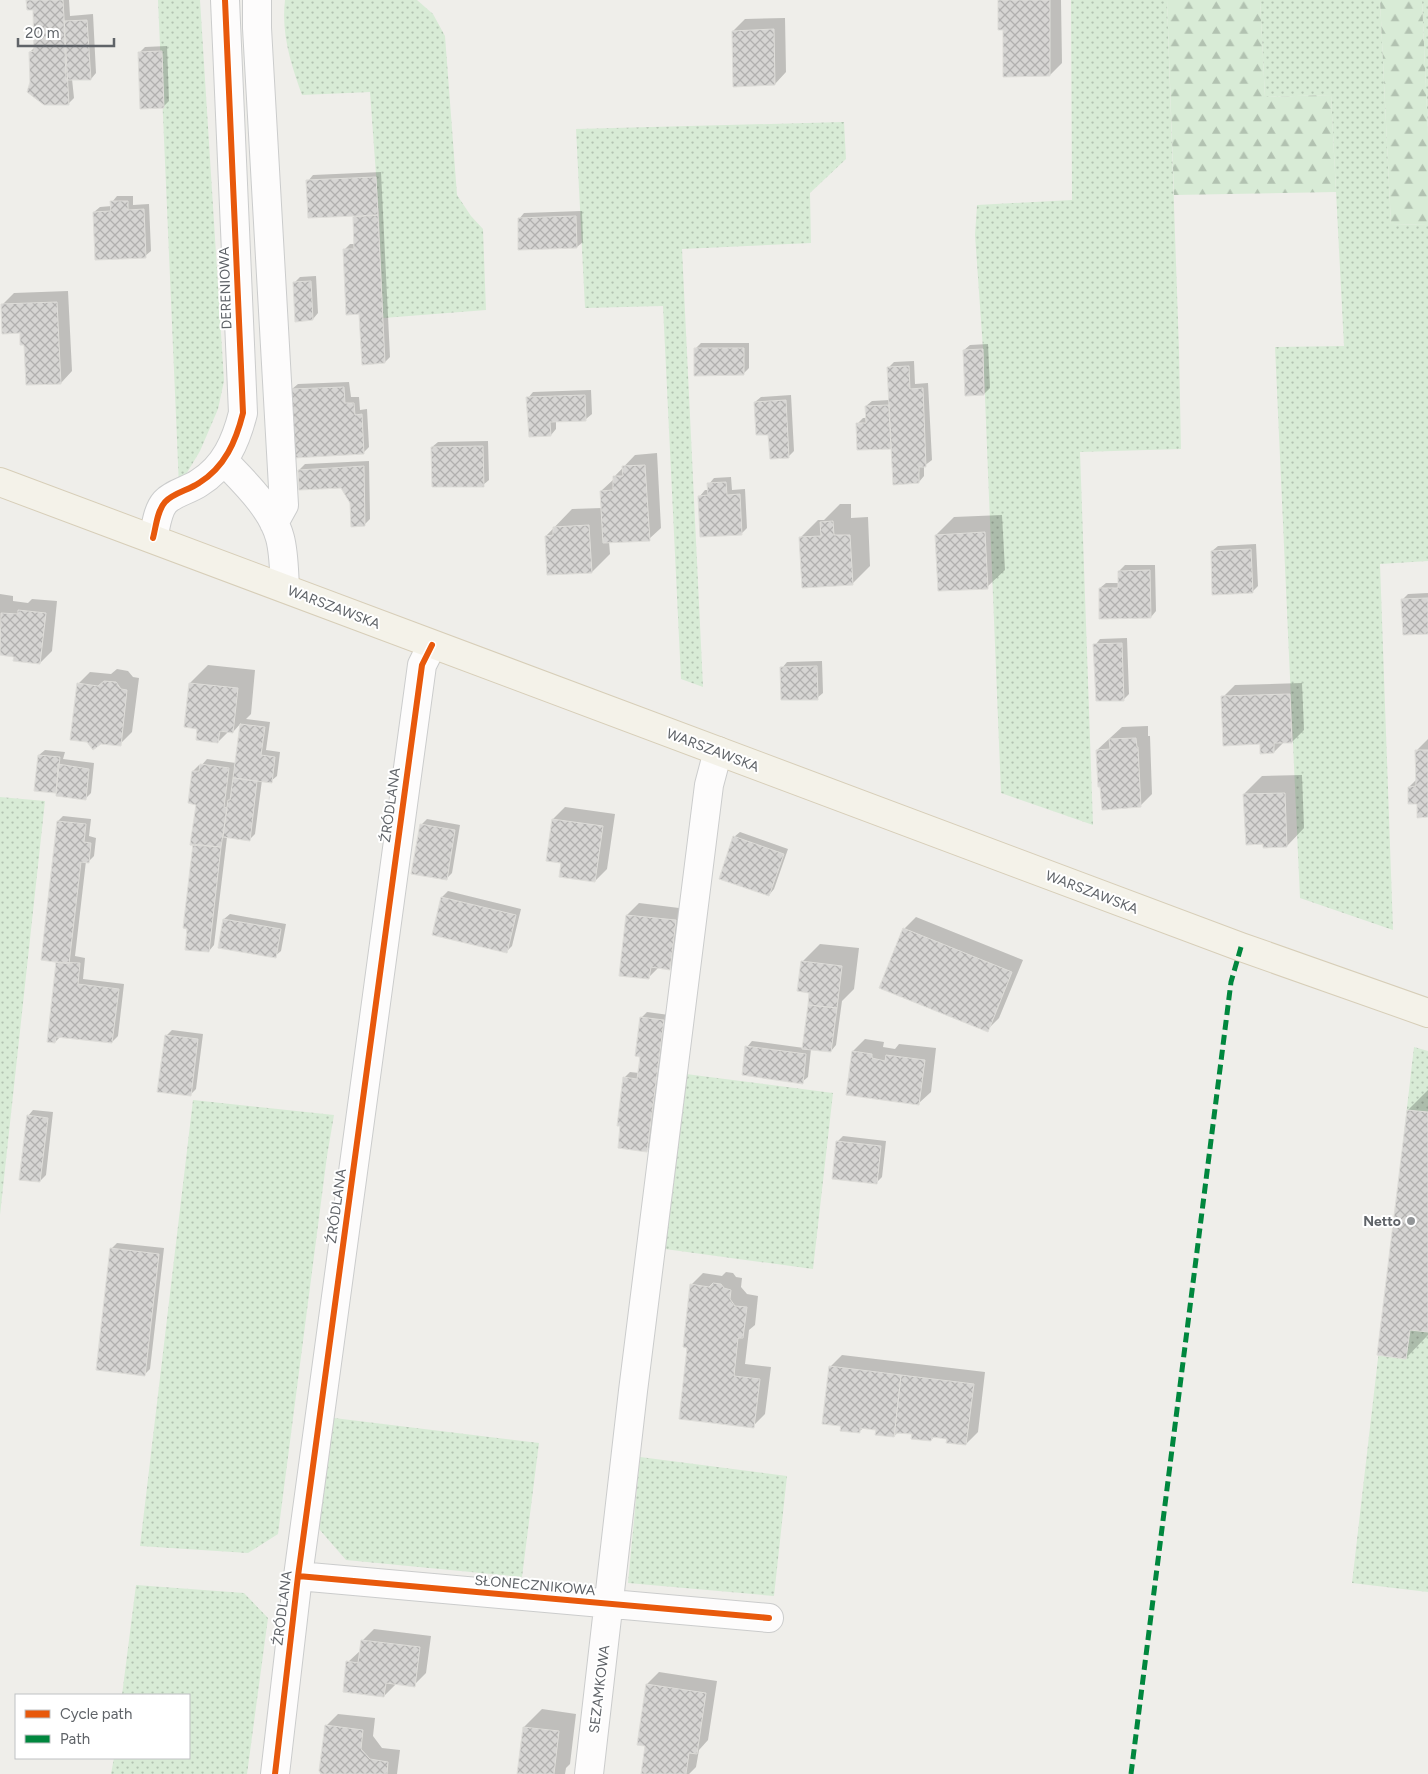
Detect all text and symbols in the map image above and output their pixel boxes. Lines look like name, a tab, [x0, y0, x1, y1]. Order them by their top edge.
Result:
scale bar	[18, 15, 114, 47]
text: 20 m	[25, 24, 59, 42]
street label: DERENIOWA	[216, 246, 235, 330]
street label: WARSZAWSKA	[285, 582, 383, 633]
street label: WARSZAWSKA	[664, 725, 762, 776]
street label: ŹRÓDLANA	[377, 766, 404, 844]
street label: WARSZAWSKA	[1043, 867, 1141, 918]
street label: ŹRÓDLANA	[323, 1167, 350, 1245]
place label: Netto	[1363, 1213, 1401, 1230]
marker: Netto	[1405, 1215, 1417, 1227]
street label: ŹRÓDLANA	[269, 1569, 296, 1646]
street label: SŁONECZNIKOWA	[474, 1572, 597, 1599]
street label: SEZAMKOWA	[586, 1643, 613, 1734]
legend	[15, 1694, 190, 1759]
text: Cycle path	[60, 1705, 132, 1723]
text: Path	[60, 1730, 90, 1748]

